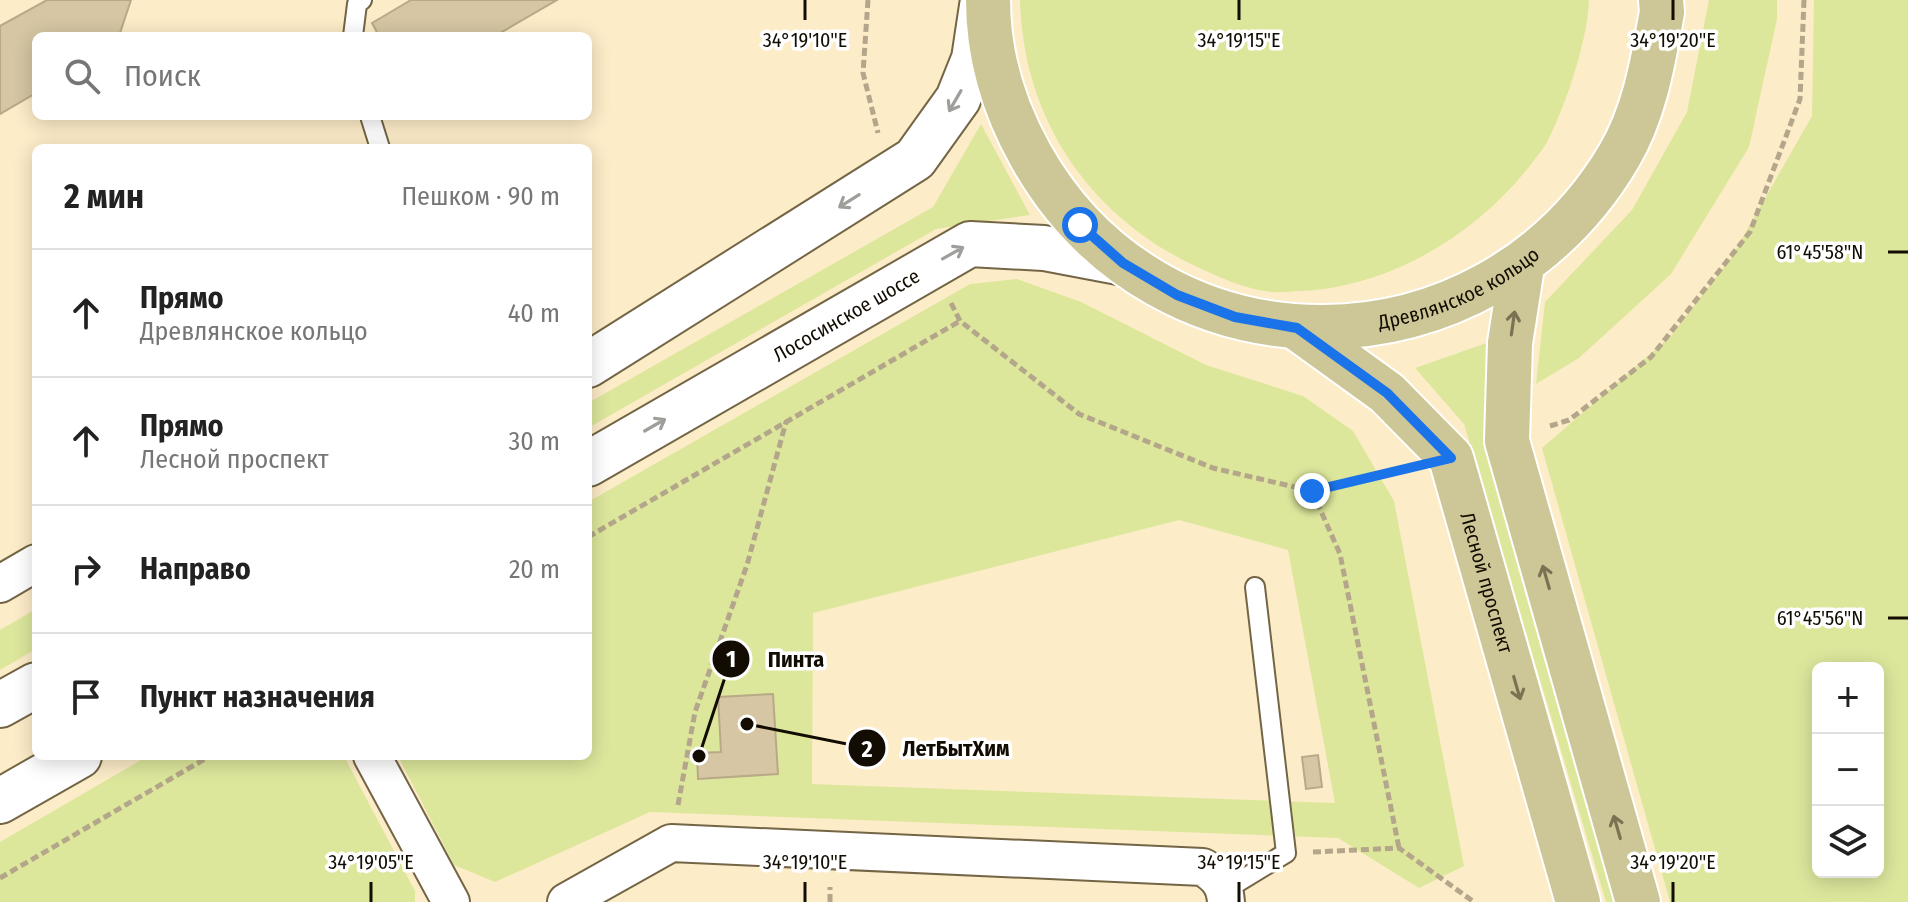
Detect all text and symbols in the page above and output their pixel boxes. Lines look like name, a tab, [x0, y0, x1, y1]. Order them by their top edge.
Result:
text: 34°19'10"E	[763, 28, 847, 52]
text: 34°19'15"E	[1198, 28, 1280, 52]
text: 34°19'20"E	[1630, 28, 1716, 52]
search box	[32, 32, 592, 120]
icon: search	[60, 54, 104, 98]
text: Поиск	[124, 58, 201, 94]
one-way arrow	[947, 89, 963, 112]
text: 2 мин	[64, 176, 144, 217]
text: Пешком · 90 m	[401, 181, 560, 212]
one-way arrow	[839, 192, 861, 209]
route start	[1062, 207, 1098, 243]
text: 61°45'58"N	[1777, 240, 1863, 264]
street label: Древлянское кольцо	[1375, 242, 1544, 334]
one-way arrow	[941, 245, 965, 260]
street label: Лососинское шоссе	[769, 264, 924, 367]
text: Прямо	[140, 280, 224, 316]
icon: ahead	[64, 291, 108, 335]
text: 40 m	[508, 298, 560, 329]
one-way arrow	[1506, 310, 1521, 336]
text: Древлянское кольцо	[140, 316, 368, 347]
text: Прямо	[140, 408, 224, 444]
one-way arrow	[643, 417, 667, 432]
icon: ahead	[64, 419, 108, 463]
text: 30 m	[509, 426, 560, 457]
text: Лесной проспект	[140, 444, 329, 475]
route end	[1294, 473, 1330, 509]
street label: Лесной проспект	[1455, 510, 1518, 657]
icon: right	[64, 547, 108, 591]
text: Направо	[140, 551, 251, 587]
text: 20 m	[509, 554, 560, 585]
one-way arrow	[1538, 564, 1553, 590]
text: 61°45'56"N	[1777, 606, 1863, 630]
callout: Пинта	[711, 636, 840, 682]
text: 1	[726, 645, 736, 673]
text: Пинта	[768, 646, 824, 673]
map controls	[1812, 662, 1884, 878]
button: +	[1812, 662, 1884, 734]
icon: arrive	[64, 675, 108, 719]
one-way arrow	[1510, 675, 1525, 701]
text: Пункт назначения	[140, 679, 375, 715]
callout: ЛетБытХим	[847, 725, 1026, 771]
button: −	[1812, 734, 1884, 806]
text: 2	[860, 735, 873, 763]
text: ЛетБытХим	[903, 735, 1009, 762]
button: layers	[1812, 806, 1884, 878]
one-way arrow	[1609, 815, 1623, 840]
text: 34°19'05"E	[328, 850, 414, 874]
text: 34°19'10"E	[763, 850, 847, 874]
text: 34°19'15"E	[1198, 850, 1280, 874]
text: 34°19'20"E	[1630, 850, 1716, 874]

